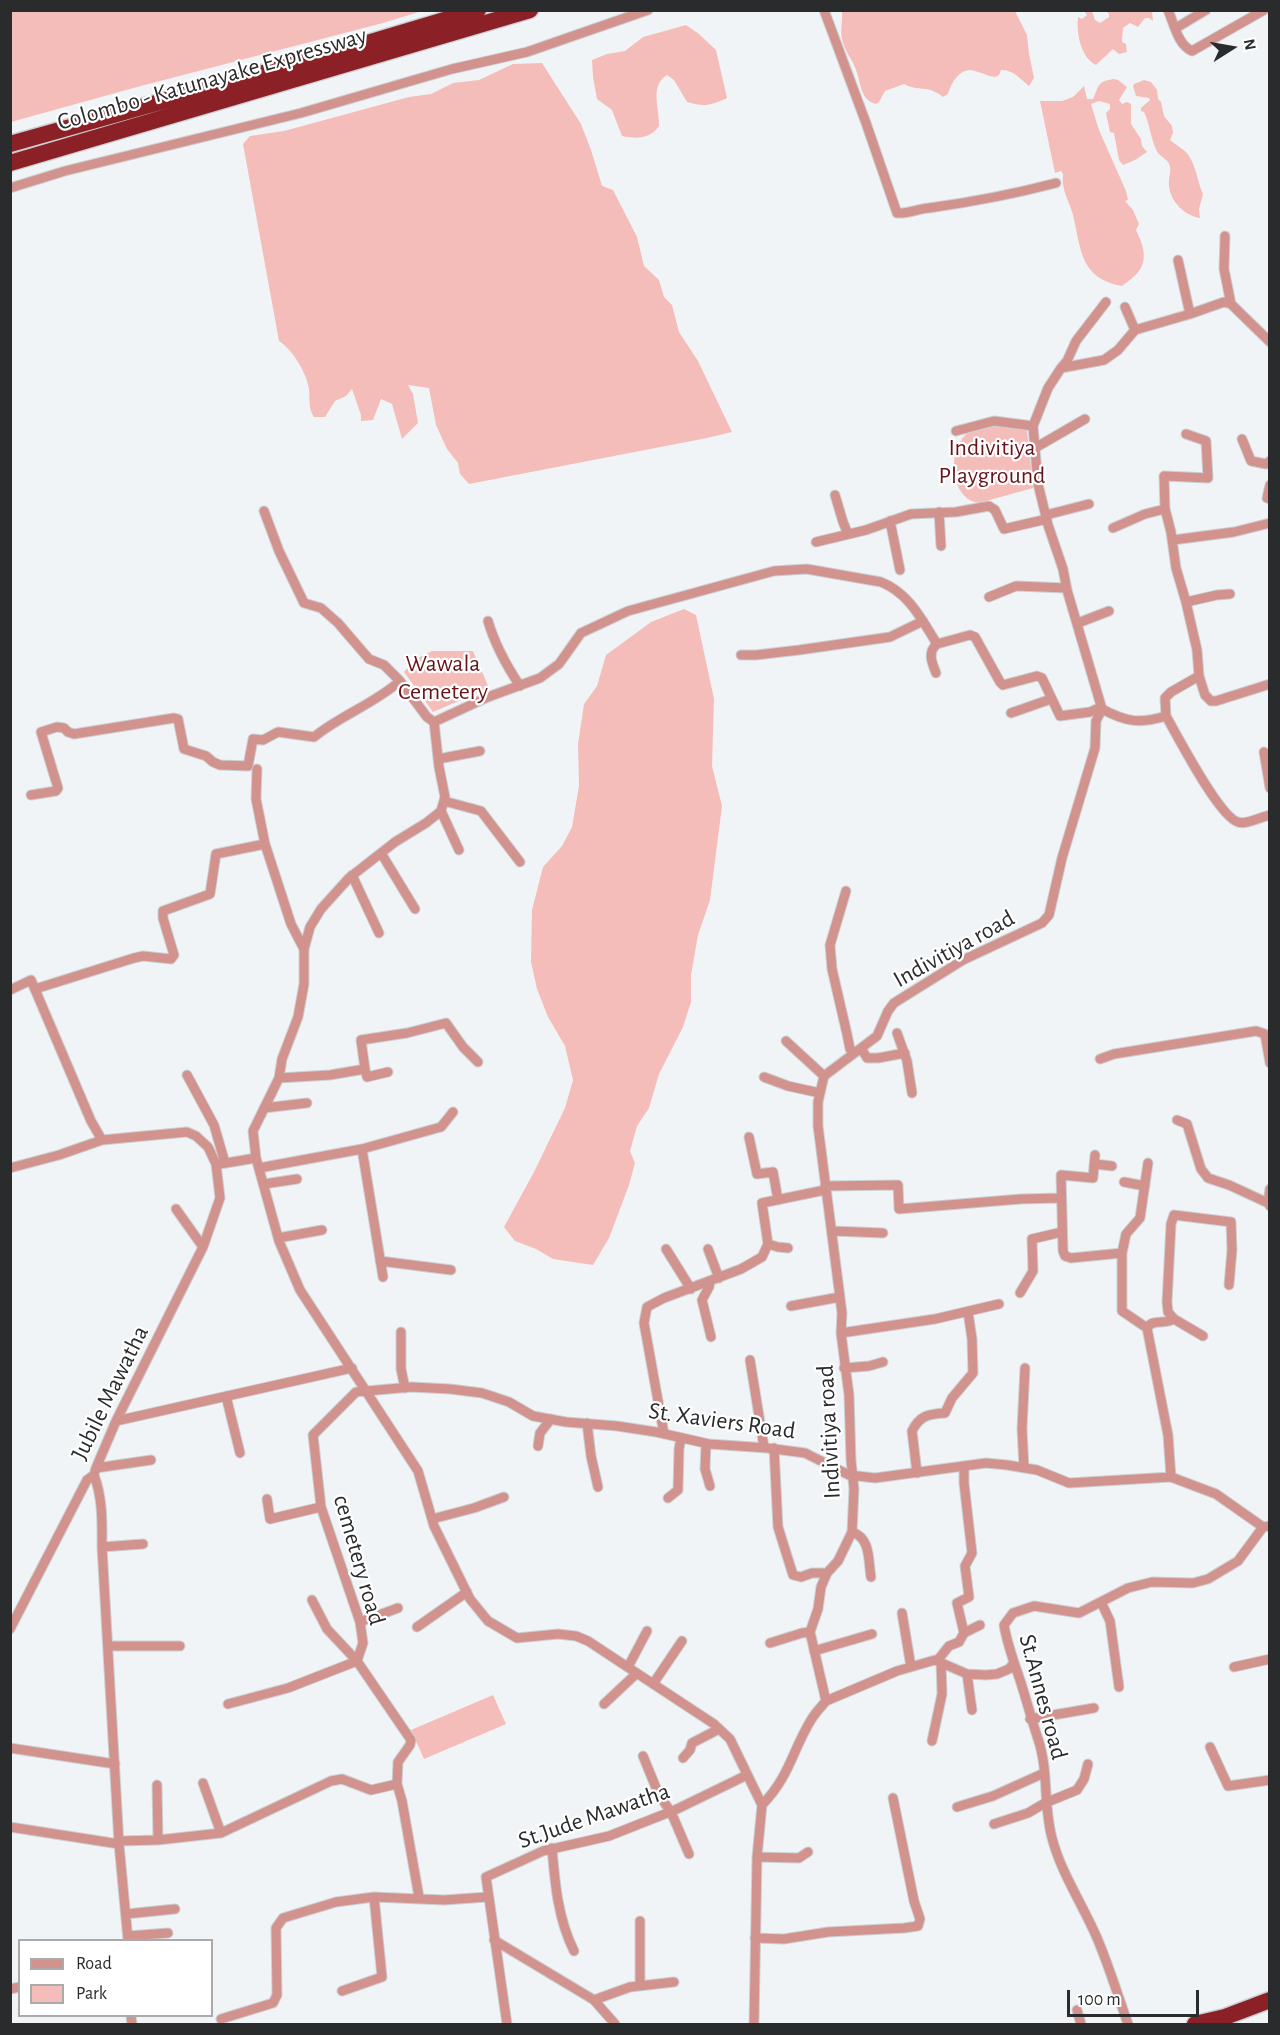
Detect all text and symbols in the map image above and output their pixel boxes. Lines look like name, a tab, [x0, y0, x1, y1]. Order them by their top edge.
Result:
north arrow	[1202, 18, 1262, 78]
street label: Colombo - Katunayake Expressway	[54, 21, 370, 137]
text: N	[1241, 38, 1259, 52]
park label: Indivitiya Playground	[939, 434, 1045, 490]
park label: Wawala Cemetery	[398, 650, 488, 706]
street label: Indivitiya road	[888, 904, 1020, 994]
street label: Jubile Mawatha	[65, 1321, 155, 1465]
street label: Indivitiya road	[811, 1364, 847, 1500]
street label: St. Xaviers Road	[647, 1396, 797, 1446]
street label: cemetery road	[327, 1492, 391, 1628]
street label: St.Annes road	[1012, 1631, 1074, 1763]
street label: St.Jude Mawatha	[515, 1777, 673, 1855]
legend	[18, 1939, 213, 2017]
text: Road	[76, 1955, 112, 1973]
scale bar	[1070, 1978, 1202, 2016]
text: Park	[76, 1985, 107, 2003]
text: 100 m	[1078, 1991, 1121, 2009]

